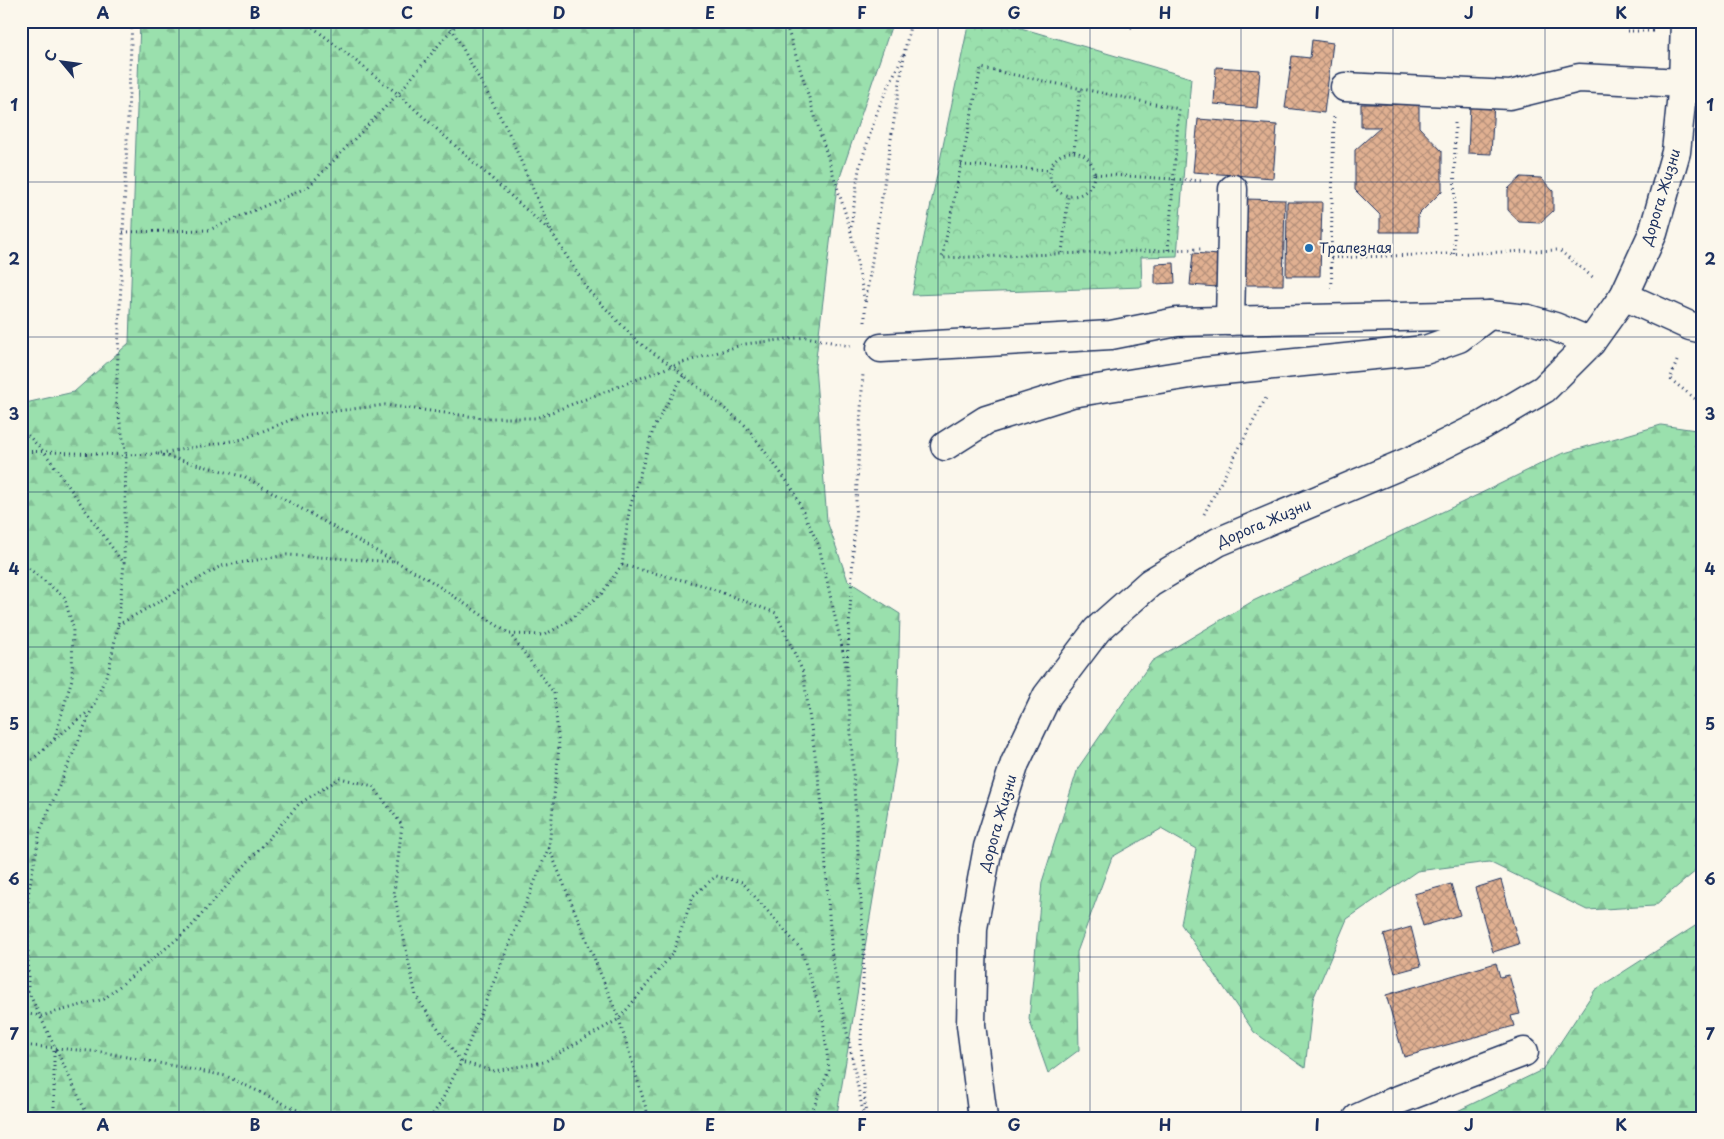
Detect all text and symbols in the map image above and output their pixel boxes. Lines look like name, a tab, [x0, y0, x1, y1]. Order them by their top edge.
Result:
text: A	[97, 0, 110, 24]
text: B	[250, 0, 261, 24]
text: C	[401, 0, 413, 24]
text: D	[553, 0, 565, 24]
text: E	[705, 0, 715, 24]
text: F	[857, 0, 867, 24]
text: G	[1007, 0, 1021, 24]
text: H	[1159, 0, 1171, 24]
text: I	[1314, 0, 1320, 24]
text: J	[1464, 0, 1474, 24]
text: K	[1615, 0, 1627, 24]
north arrow	[38, 38, 88, 88]
text: С	[38, 46, 62, 65]
text: 1	[10, 92, 18, 116]
text: 1	[1706, 92, 1714, 116]
street label: Дорога Жизни	[1636, 146, 1685, 249]
place label: Трапезная	[1319, 237, 1392, 258]
marker: Трапезная	[1303, 242, 1315, 254]
text: 2	[8, 246, 20, 270]
text: 2	[1704, 246, 1716, 270]
text: 3	[9, 401, 19, 425]
text: 3	[1705, 401, 1715, 425]
street label: Дорога Жизни	[1213, 493, 1314, 552]
text: 4	[9, 556, 20, 580]
text: 4	[1705, 556, 1716, 580]
text: 5	[9, 711, 19, 735]
text: 5	[1705, 711, 1715, 735]
street label: Дорога Жизни	[973, 772, 1021, 875]
text: 6	[8, 866, 20, 890]
text: 6	[1704, 866, 1716, 890]
text: 7	[9, 1021, 19, 1045]
text: 7	[1705, 1021, 1715, 1045]
text: A	[97, 1112, 110, 1136]
text: B	[250, 1112, 261, 1136]
text: C	[401, 1112, 413, 1136]
text: D	[553, 1112, 565, 1136]
text: E	[705, 1112, 715, 1136]
text: F	[857, 1112, 867, 1136]
text: G	[1007, 1112, 1021, 1136]
text: H	[1159, 1112, 1171, 1136]
text: I	[1314, 1112, 1320, 1136]
text: J	[1464, 1112, 1474, 1136]
text: K	[1615, 1112, 1627, 1136]

